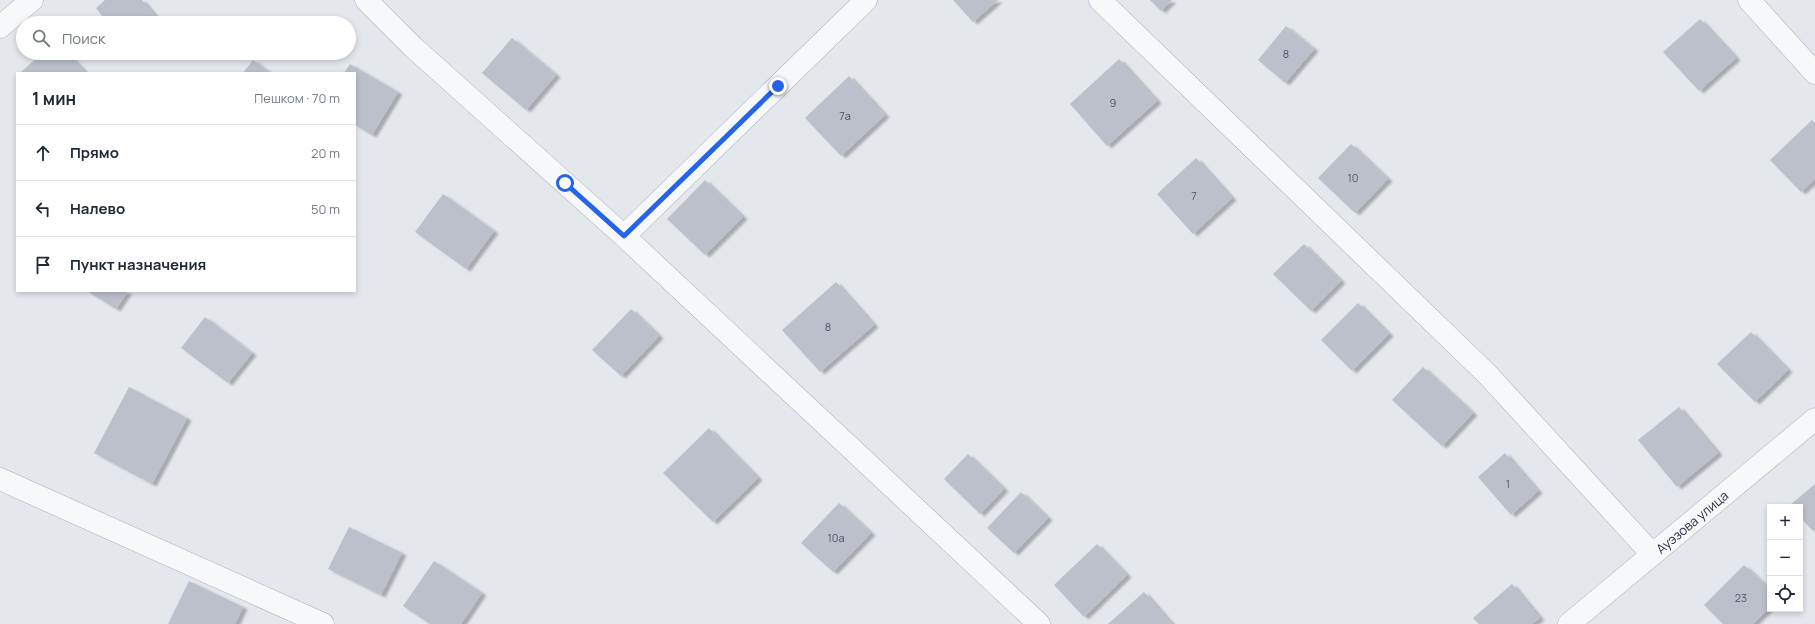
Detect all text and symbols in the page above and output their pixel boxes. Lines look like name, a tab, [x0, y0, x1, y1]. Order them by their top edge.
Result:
search box	[16, 16, 356, 60]
icon: search	[30, 27, 52, 49]
text: Поиск	[62, 28, 106, 49]
house number: 8	[1283, 46, 1289, 61]
route end	[769, 77, 787, 95]
text: 1 мин	[32, 87, 76, 110]
text: Пешком · 70 m	[254, 89, 340, 107]
house number: 9	[1110, 95, 1117, 110]
house number: 7а	[839, 108, 851, 123]
icon: ahead	[32, 142, 54, 164]
text: Прямо	[70, 142, 119, 163]
text: 20 m	[311, 144, 340, 162]
house number: 10	[1347, 170, 1359, 185]
route start	[556, 174, 574, 192]
house number: 7	[1191, 188, 1197, 203]
icon: left	[32, 198, 54, 220]
text: Налево	[70, 198, 125, 219]
text: 50 m	[311, 200, 340, 218]
icon: arrive	[32, 254, 54, 276]
text: Пункт назначения	[70, 254, 206, 275]
house number: 8	[825, 319, 831, 334]
house number: 1	[1506, 476, 1510, 491]
street label: Ауэзова улица	[1652, 486, 1732, 558]
map controls	[1767, 504, 1803, 612]
button: +	[1767, 504, 1803, 540]
house number: 10а	[827, 530, 845, 545]
button: −	[1767, 540, 1803, 576]
button: locate	[1767, 576, 1803, 612]
house number: 23	[1735, 590, 1747, 605]

